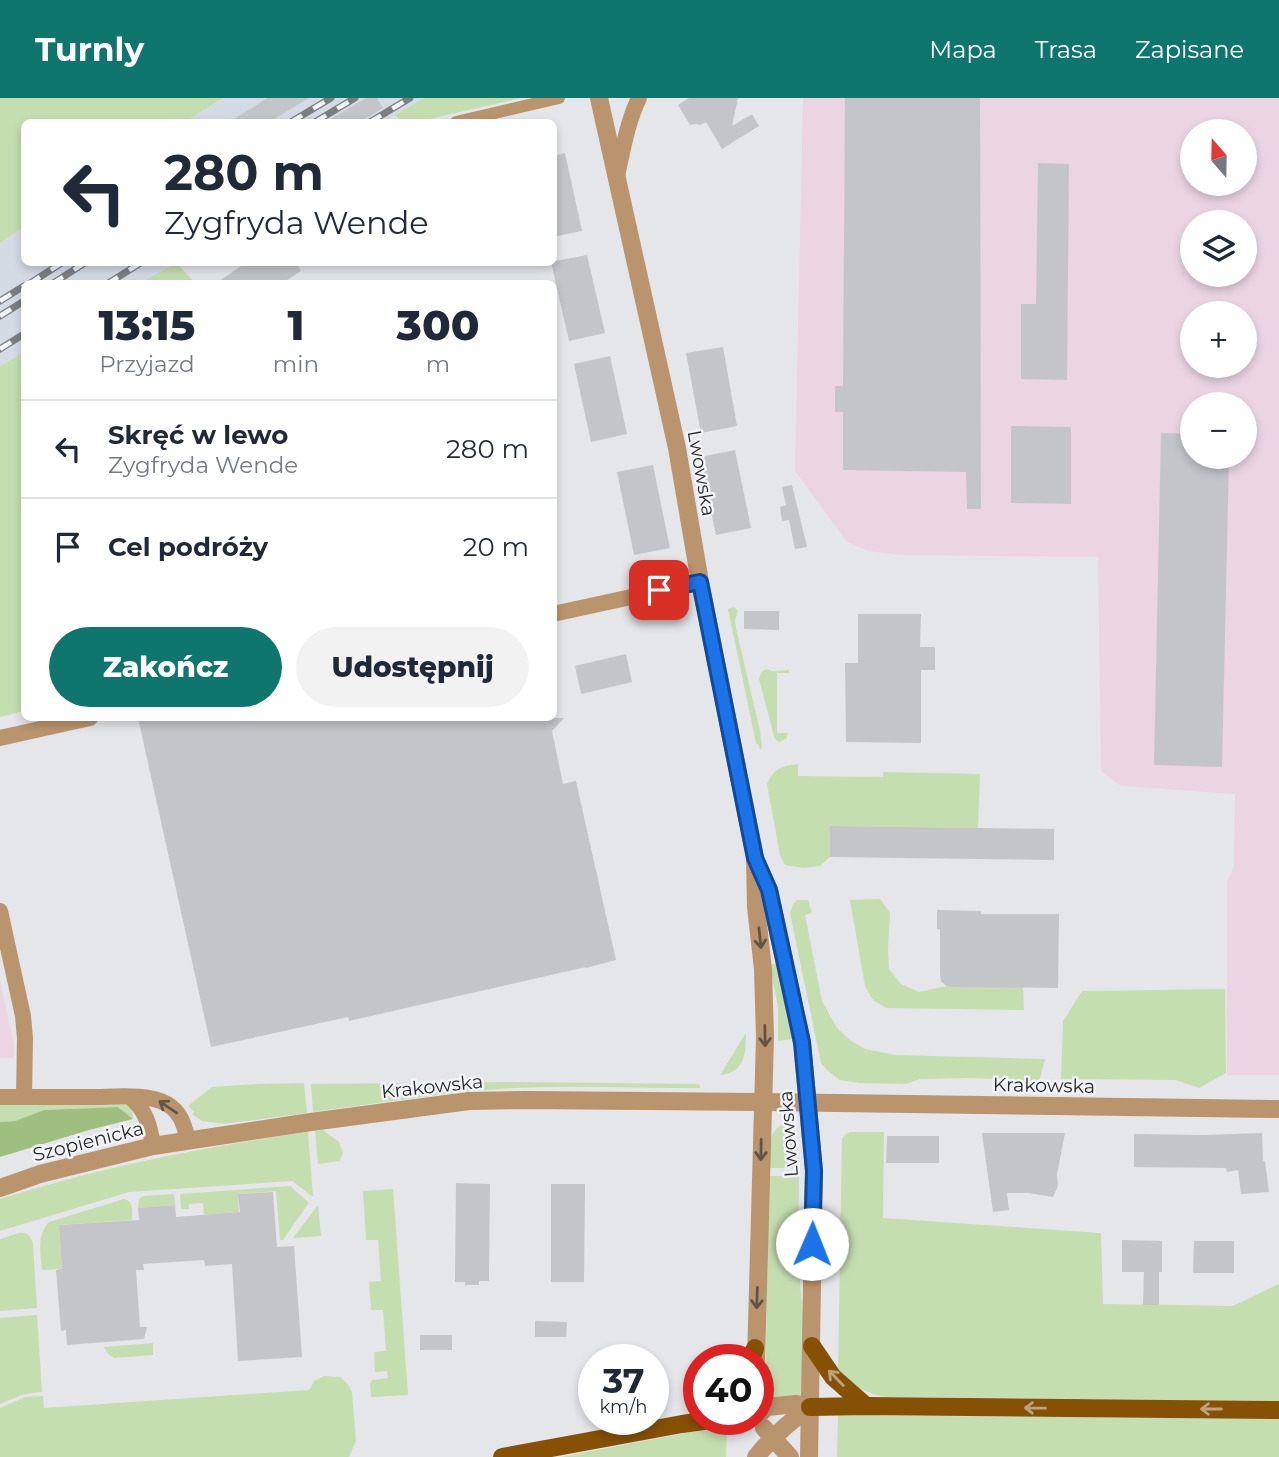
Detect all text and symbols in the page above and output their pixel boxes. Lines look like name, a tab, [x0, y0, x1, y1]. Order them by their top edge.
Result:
text: Turnly	[35, 29, 144, 69]
text: Mapa	[929, 35, 997, 64]
text: Trasa	[1035, 35, 1097, 64]
text: Zapisane	[1135, 35, 1244, 64]
north arrow	[1180, 119, 1256, 196]
map controls	[1180, 119, 1257, 469]
text: 280 m	[164, 143, 324, 202]
icon: left	[49, 147, 140, 238]
text: Zygfryda Wende	[164, 203, 429, 242]
button: layers	[1180, 210, 1257, 287]
text: 13:15	[99, 299, 195, 351]
text: 1	[287, 299, 304, 351]
text: 300	[397, 299, 479, 351]
button: +	[1180, 301, 1257, 378]
text: Przyjazd	[99, 350, 195, 378]
text: min	[273, 350, 319, 378]
text: m	[426, 350, 450, 378]
button: −	[1180, 392, 1257, 469]
text: Skręć w lewo	[108, 419, 288, 451]
street label: Lwowska	[683, 428, 720, 518]
icon: left	[49, 430, 87, 468]
text: 280 m	[446, 433, 529, 465]
text: Zygfryda Wende	[108, 451, 298, 479]
icon: arrive	[49, 528, 87, 566]
text: Cel podróży	[108, 531, 268, 563]
text: 20 m	[463, 531, 529, 563]
pin	[629, 560, 689, 620]
icon: arrive	[640, 571, 678, 609]
button: Zakończ	[49, 627, 282, 707]
button: Udostępnij	[296, 627, 529, 707]
one-way arrow	[754, 926, 767, 948]
one-way arrow	[758, 1024, 771, 1047]
street label: Krakowska	[380, 1070, 484, 1103]
street label: Krakowska	[993, 1073, 1095, 1098]
street label: Lwowska	[774, 1090, 803, 1178]
one-way arrow	[159, 1100, 178, 1114]
street label: Szopienicka	[30, 1117, 146, 1166]
one-way arrow	[754, 1138, 768, 1161]
position arrow	[775, 1207, 849, 1281]
one-way arrow	[750, 1286, 764, 1309]
speed limit sign: 40	[683, 1344, 774, 1435]
text: 37	[602, 1359, 645, 1402]
one-way arrow	[828, 1370, 845, 1387]
text: km/h	[599, 1396, 648, 1418]
one-way arrow	[1024, 1401, 1047, 1415]
one-way arrow	[1200, 1402, 1223, 1416]

